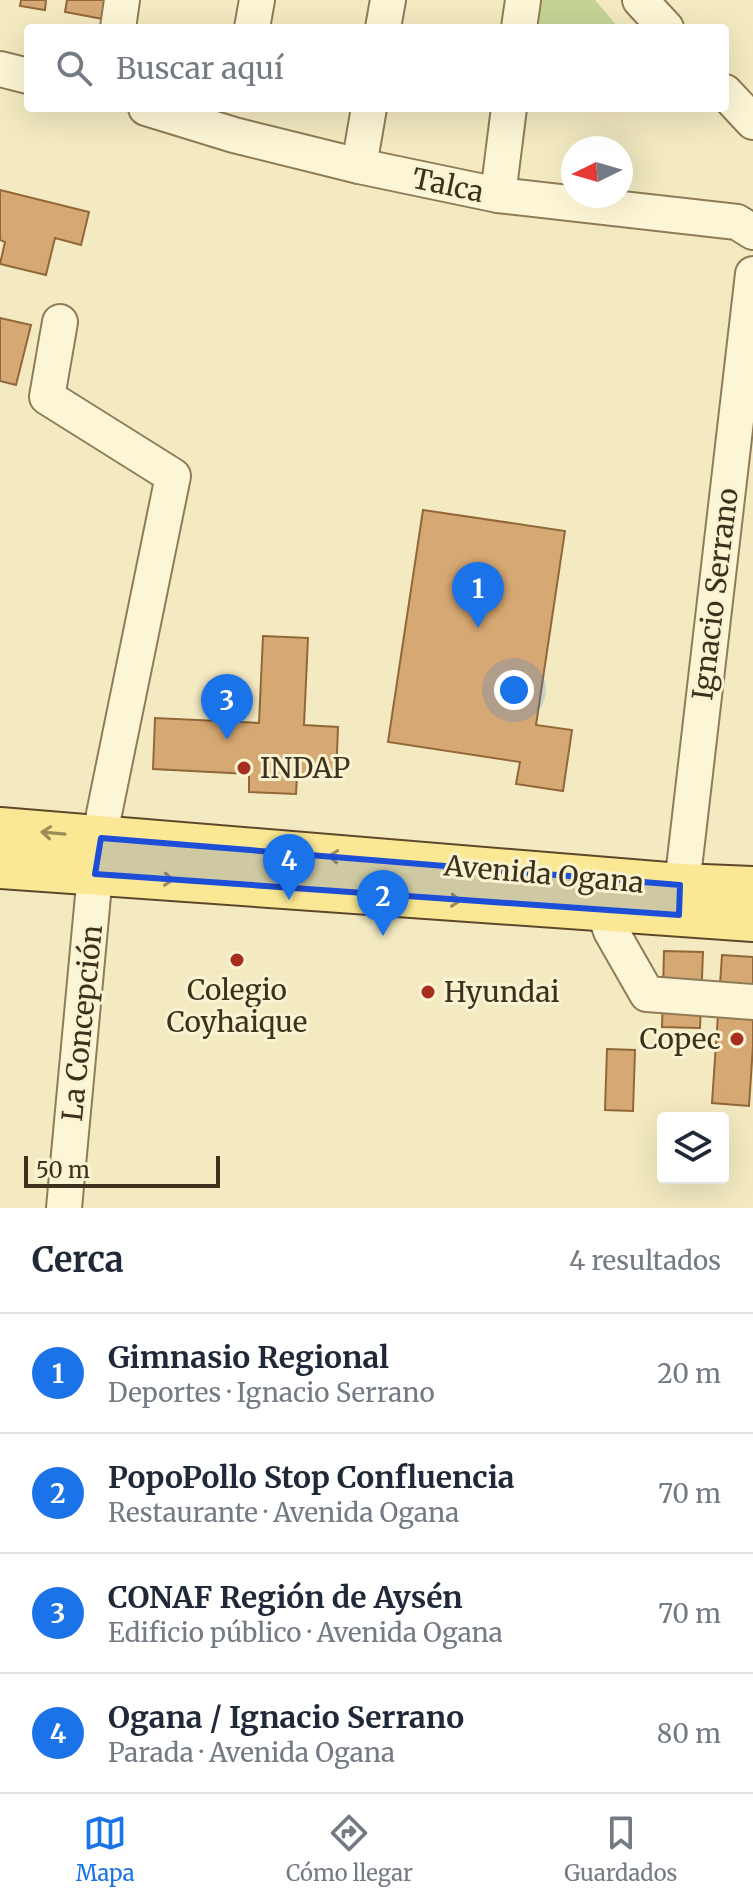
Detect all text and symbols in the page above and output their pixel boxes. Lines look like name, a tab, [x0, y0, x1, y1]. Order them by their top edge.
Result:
search box	[24, 24, 729, 112]
icon: search	[52, 46, 96, 90]
text: Buscar aquí	[116, 49, 284, 87]
north arrow	[561, 136, 633, 208]
street label: Talca	[409, 160, 487, 210]
street label: Ignacio Serrano	[684, 486, 746, 702]
pin: 1	[452, 562, 504, 628]
your location	[494, 670, 534, 710]
pin: 3	[201, 674, 253, 740]
place label: INDAP	[260, 750, 350, 786]
marker: INDAP	[235, 759, 253, 777]
one-way arrow	[40, 826, 67, 841]
pin: 4	[263, 834, 315, 900]
street label: Avenida Ogana	[442, 847, 645, 901]
one-way arrow	[327, 849, 354, 864]
pin: 2	[357, 870, 409, 936]
one-way arrow	[148, 872, 175, 887]
one-way arrow	[435, 893, 462, 908]
street label: La Concepción	[54, 923, 110, 1123]
marker: Colegio Coyhaique	[228, 951, 246, 969]
place label: Colegio Coyhaique	[167, 972, 307, 1040]
place label: Hyundai	[444, 974, 560, 1010]
marker: Hyundai	[419, 983, 437, 1001]
place label: Copec	[640, 1021, 721, 1057]
marker: Copec	[728, 1030, 746, 1048]
map controls	[657, 1112, 729, 1184]
button: layers	[657, 1112, 729, 1184]
scale bar	[24, 1152, 220, 1188]
text: 50 m	[36, 1156, 90, 1184]
text: Cerca	[32, 1239, 124, 1281]
text: 4 resultados	[569, 1244, 721, 1277]
text: Gimnasio Regional	[108, 1338, 389, 1376]
text: 1	[52, 1357, 64, 1390]
text: 20 m	[657, 1357, 721, 1390]
text: Deportes · Ignacio Serrano	[108, 1376, 435, 1409]
text: PopoPollo Stop Confluencia	[108, 1458, 515, 1496]
text: 2	[50, 1477, 66, 1510]
text: 70 m	[658, 1477, 721, 1510]
text: Restaurante · Avenida Ogana	[108, 1496, 459, 1529]
text: CONAF Región de Aysén	[108, 1578, 463, 1616]
text: 3	[51, 1597, 65, 1630]
text: 70 m	[658, 1597, 721, 1630]
text: Edificio público · Avenida Ogana	[108, 1616, 503, 1649]
text: Ogana / Ignacio Serrano	[108, 1698, 464, 1736]
text: 4	[50, 1717, 66, 1750]
text: 80 m	[657, 1717, 721, 1750]
text: Parada · Avenida Ogana	[108, 1736, 395, 1769]
tab: Mapa	[76, 1811, 135, 1887]
tab: Cómo llegar	[286, 1811, 413, 1887]
tab: Guardados	[564, 1811, 677, 1887]

